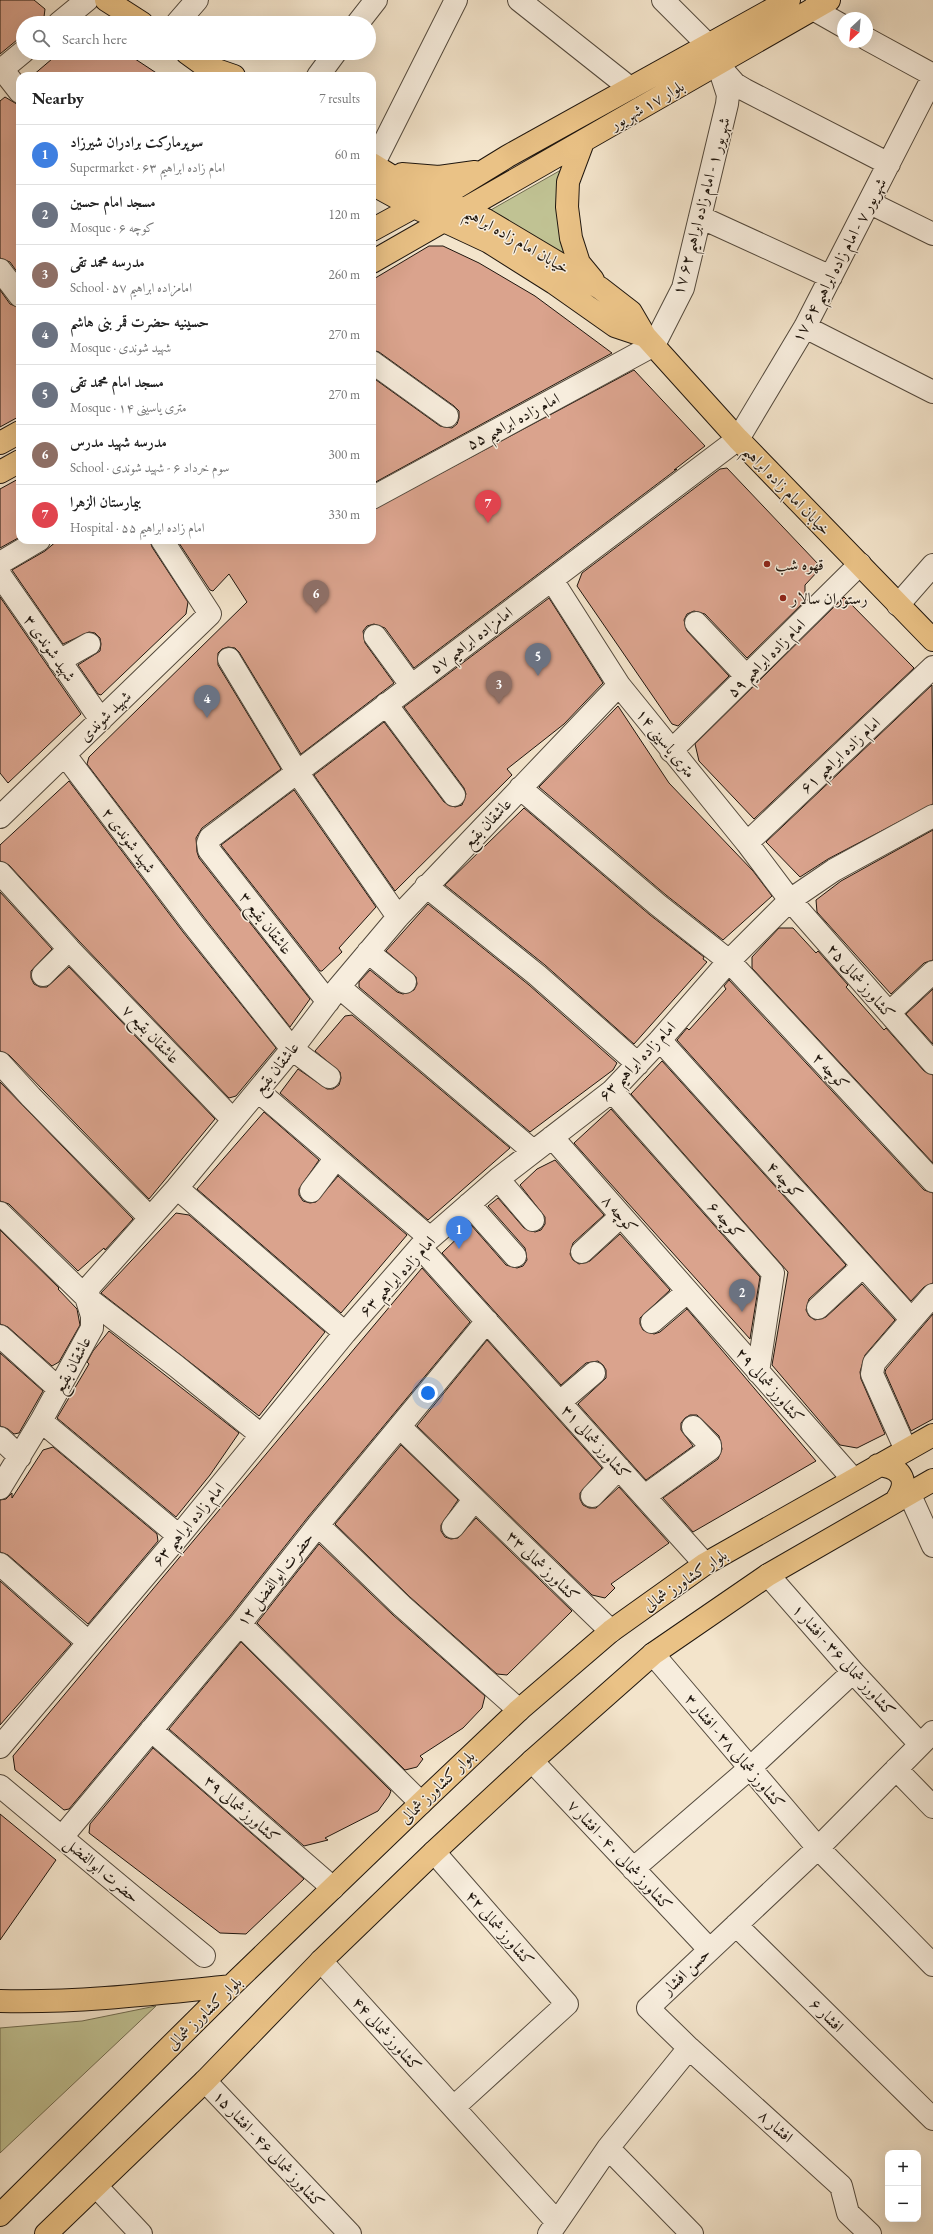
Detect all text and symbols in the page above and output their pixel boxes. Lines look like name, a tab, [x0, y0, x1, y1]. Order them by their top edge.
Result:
north arrow	[837, 12, 873, 48]
search box	[16, 16, 376, 60]
icon: search	[30, 27, 52, 49]
text: Search here	[62, 29, 127, 48]
street label: بلوار ۱۷ شهریور	[604, 75, 688, 136]
text: Nearby	[32, 87, 84, 109]
text: 7 results	[319, 90, 360, 107]
street label: ۱۷ شهریور ۱ - امام زاده ابراهیم ۶۲	[667, 115, 741, 299]
text: سوپرمارکت برادران شیرزاد	[70, 132, 203, 151]
text: 1	[42, 146, 48, 163]
text: 60 m	[335, 146, 360, 163]
text: Supermarket · امام زاده ابراهیم ۶۳	[70, 159, 225, 176]
street label: ۱۷ شهریور ۷ - امام زاده ابراهیم ۶۴	[787, 174, 897, 349]
text: مسجد امام حسین	[70, 192, 156, 211]
street label: خیابان امام زاده ابراهیم	[458, 201, 573, 284]
text: 2	[42, 206, 48, 223]
text: 120 m	[329, 206, 360, 223]
text: Mosque · کوچه ۶	[70, 219, 155, 236]
text: مدرسه محمد تقی	[70, 252, 145, 271]
text: 3	[42, 266, 48, 283]
text: 260 m	[329, 266, 360, 283]
text: School · امامزاده ابراهیم ۵۷	[70, 279, 192, 296]
text: حسینیه حضرت قمر بنی هاشم	[70, 312, 209, 331]
text: 4	[42, 326, 48, 343]
text: 270 m	[329, 326, 360, 343]
text: Mosque · شهید شوندی	[70, 339, 171, 356]
text: مسجد امام محمد تقی	[70, 372, 164, 391]
text: 5	[42, 386, 48, 403]
text: 270 m	[329, 386, 360, 403]
street label: امام زاده ابراهیم ۵۵	[463, 388, 566, 460]
text: Mosque · ۱۴ متری یاسینی	[70, 399, 187, 416]
text: مدرسه شهید مدرس	[70, 432, 167, 451]
street label: خیابان امام زاده ابراهیم	[734, 440, 835, 544]
text: 6	[42, 446, 48, 463]
text: 300 m	[329, 446, 360, 463]
text: School · سوم خرداد ۶ - شهید شوندی	[70, 459, 230, 476]
pin: 7	[475, 490, 501, 523]
text: بیمارستان الزهرا	[70, 492, 141, 511]
text: 7	[42, 506, 48, 523]
text: 330 m	[329, 506, 360, 523]
text: Hospital · امام زاده ابراهیم ۵۵	[70, 519, 205, 536]
place label: قهوه شب	[775, 554, 824, 575]
marker: قهوه شب	[762, 559, 772, 569]
pin: 6	[303, 580, 329, 613]
place label: رستوران سالار	[789, 588, 868, 609]
marker: رستوران سالار	[778, 593, 788, 603]
street label: امامزاده ابراهیم ۵۷	[425, 602, 520, 683]
street label: شهید شوندی ۳	[19, 610, 81, 686]
street label: امام زاده ابراهیم ۵۹	[722, 614, 814, 706]
pin: 5	[525, 643, 551, 676]
pin: 3	[486, 671, 512, 704]
pin: 4	[194, 685, 220, 718]
street label: شهید شوندی	[74, 686, 136, 746]
street label: ۱۴ متری یاسینی	[631, 704, 700, 783]
street label: امام زاده ابراهیم ۶۱	[795, 712, 889, 802]
street label: عاشقان بقیع	[458, 793, 520, 856]
street label: شهید شوندی ۲	[97, 803, 161, 877]
street label: عاشقان بقیع ۳	[231, 887, 297, 962]
street label: کشاورز شمالی ۲۵	[822, 939, 900, 1023]
street label: عاشقان بقیع ۷	[114, 1000, 184, 1072]
street label: امام زاده ابراهیم ۶۳	[594, 1017, 685, 1109]
street label: عاشقان بقیع	[248, 1037, 308, 1102]
street label: کوچه ۲	[807, 1048, 854, 1095]
street label: کوچه ۴	[762, 1156, 808, 1204]
street label: کوچه ۸	[597, 1190, 642, 1238]
street label: کوچه ۶	[703, 1196, 749, 1244]
pin: 1	[446, 1216, 472, 1249]
street label: امام زاده ابراهیم ۶۳	[354, 1231, 444, 1325]
pin: 2	[729, 1279, 755, 1312]
street label: عاشقان بقیع	[48, 1333, 100, 1400]
street label: کشاورز شمالی ۲۹	[731, 1343, 809, 1427]
your location	[418, 1383, 438, 1403]
street label: کشاورز شمالی ۳۱	[557, 1400, 635, 1484]
street label: امام زاده ابراهیم ۶۳	[147, 1478, 234, 1574]
street label: کشاورز شمالی ۳۳	[502, 1526, 584, 1606]
street label: حضرت ابوالفضل ۱۲	[232, 1528, 319, 1631]
street label: بلوار کشاورز شمالی	[639, 1544, 731, 1616]
street label: کشاورز شمالی ۳۶ - افشار ۱	[788, 1599, 900, 1721]
street label: کشاورز شمالی ۳۸ - افشار ۳	[680, 1689, 790, 1813]
street label: بلوار کشاورز شمالی	[395, 1746, 479, 1828]
street label: کشاورز شمالی ۳۹	[200, 1770, 284, 1848]
street label: کشاورز شمالی ۴۰ - افشار ۷	[563, 1795, 677, 1915]
street label: حضرت ابوالفضل	[59, 1832, 144, 1908]
street label: کشاورز شمالی ۴۲	[461, 1886, 539, 1970]
street label: حسن افشار	[656, 1943, 716, 2001]
street label: بلوار کشاورز شمالی	[162, 1972, 246, 2054]
street label: کشاورز شمالی ۴۴	[348, 1992, 426, 2076]
street label: افشار ۶	[805, 1993, 849, 2037]
street label: کشاورز شمالی ۴۶ - افشار ۱۵	[209, 2086, 329, 2212]
street label: افشار ۸	[754, 2105, 798, 2147]
map controls	[885, 2150, 921, 2222]
button: +	[885, 2150, 921, 2186]
button: −	[885, 2186, 921, 2222]

